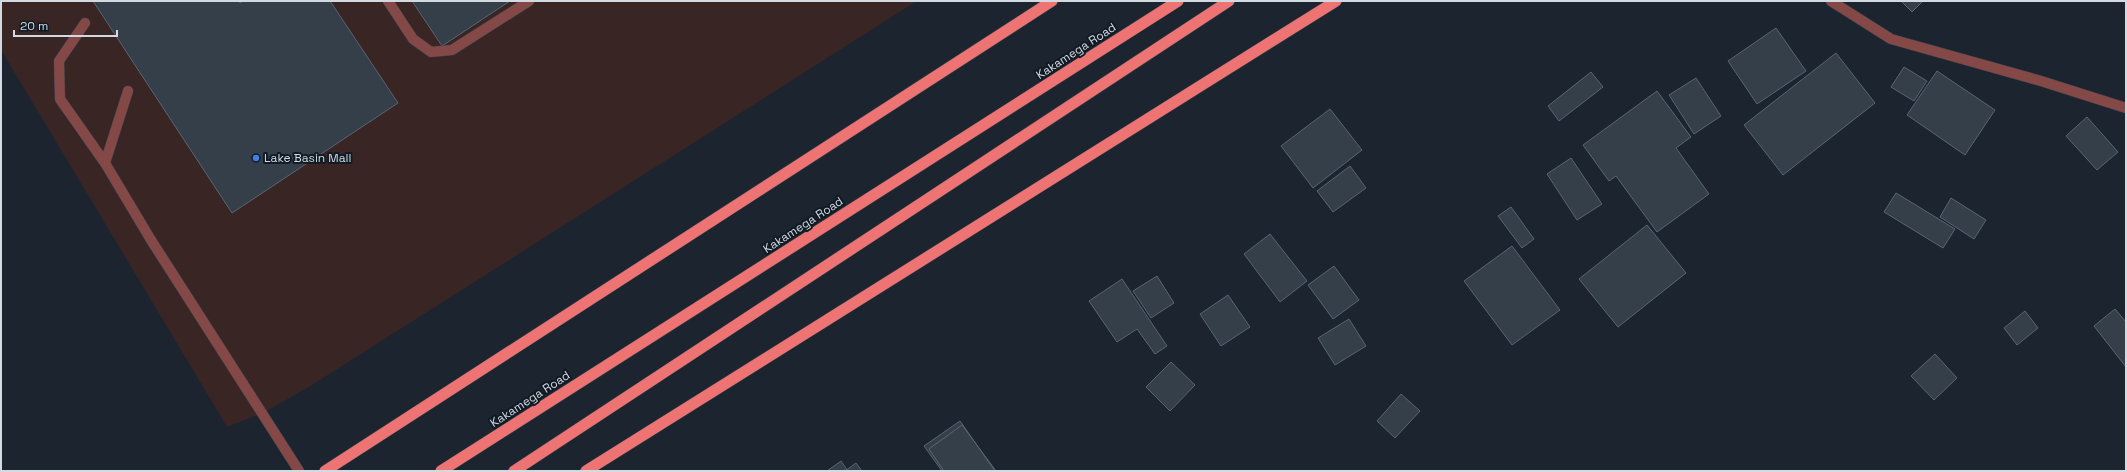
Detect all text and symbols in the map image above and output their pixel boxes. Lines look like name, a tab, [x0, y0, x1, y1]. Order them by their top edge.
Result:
scale bar	[14, 12, 117, 38]
text: 20 m	[20, 18, 48, 34]
street label: Kakamega Road	[1033, 19, 1119, 83]
place label: Lake Basin Mall	[264, 150, 351, 166]
marker: Lake Basin Mall	[251, 153, 261, 163]
street label: Kakamega Road	[760, 193, 846, 257]
street label: Kakamega Road	[487, 367, 573, 431]

